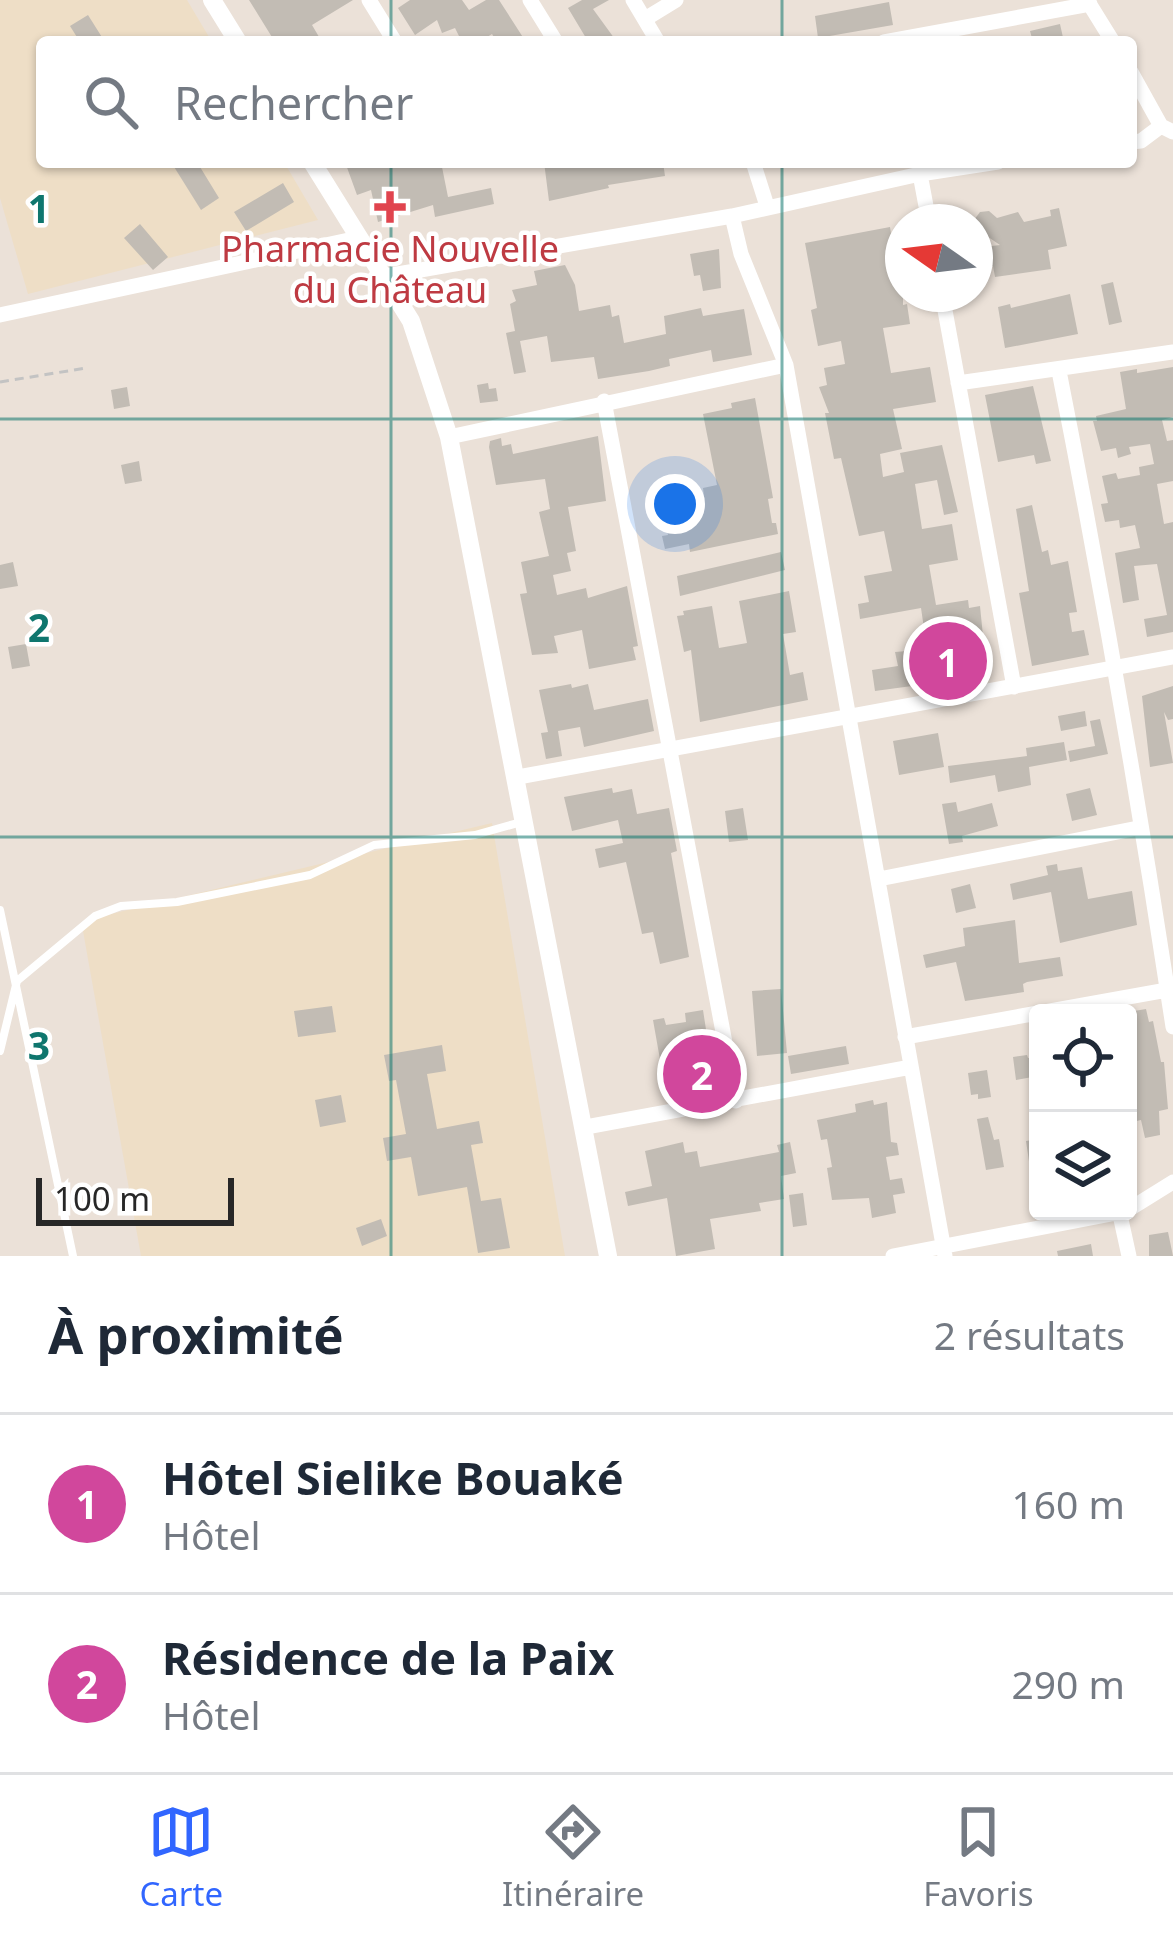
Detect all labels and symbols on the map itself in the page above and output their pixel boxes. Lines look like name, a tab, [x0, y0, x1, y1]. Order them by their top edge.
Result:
text: 1	[28, 181, 50, 234]
marker: Pharmacie Nouvelle du Château	[377, 194, 403, 220]
north arrow	[885, 204, 993, 312]
place label: Pharmacie Nouvelle du Château	[221, 224, 559, 314]
your location	[645, 474, 705, 534]
text: 2	[28, 600, 50, 653]
pin: 1	[909, 616, 987, 706]
text: 3	[28, 1018, 50, 1071]
pin: 2	[663, 1029, 741, 1119]
scale bar	[36, 1172, 234, 1225]

